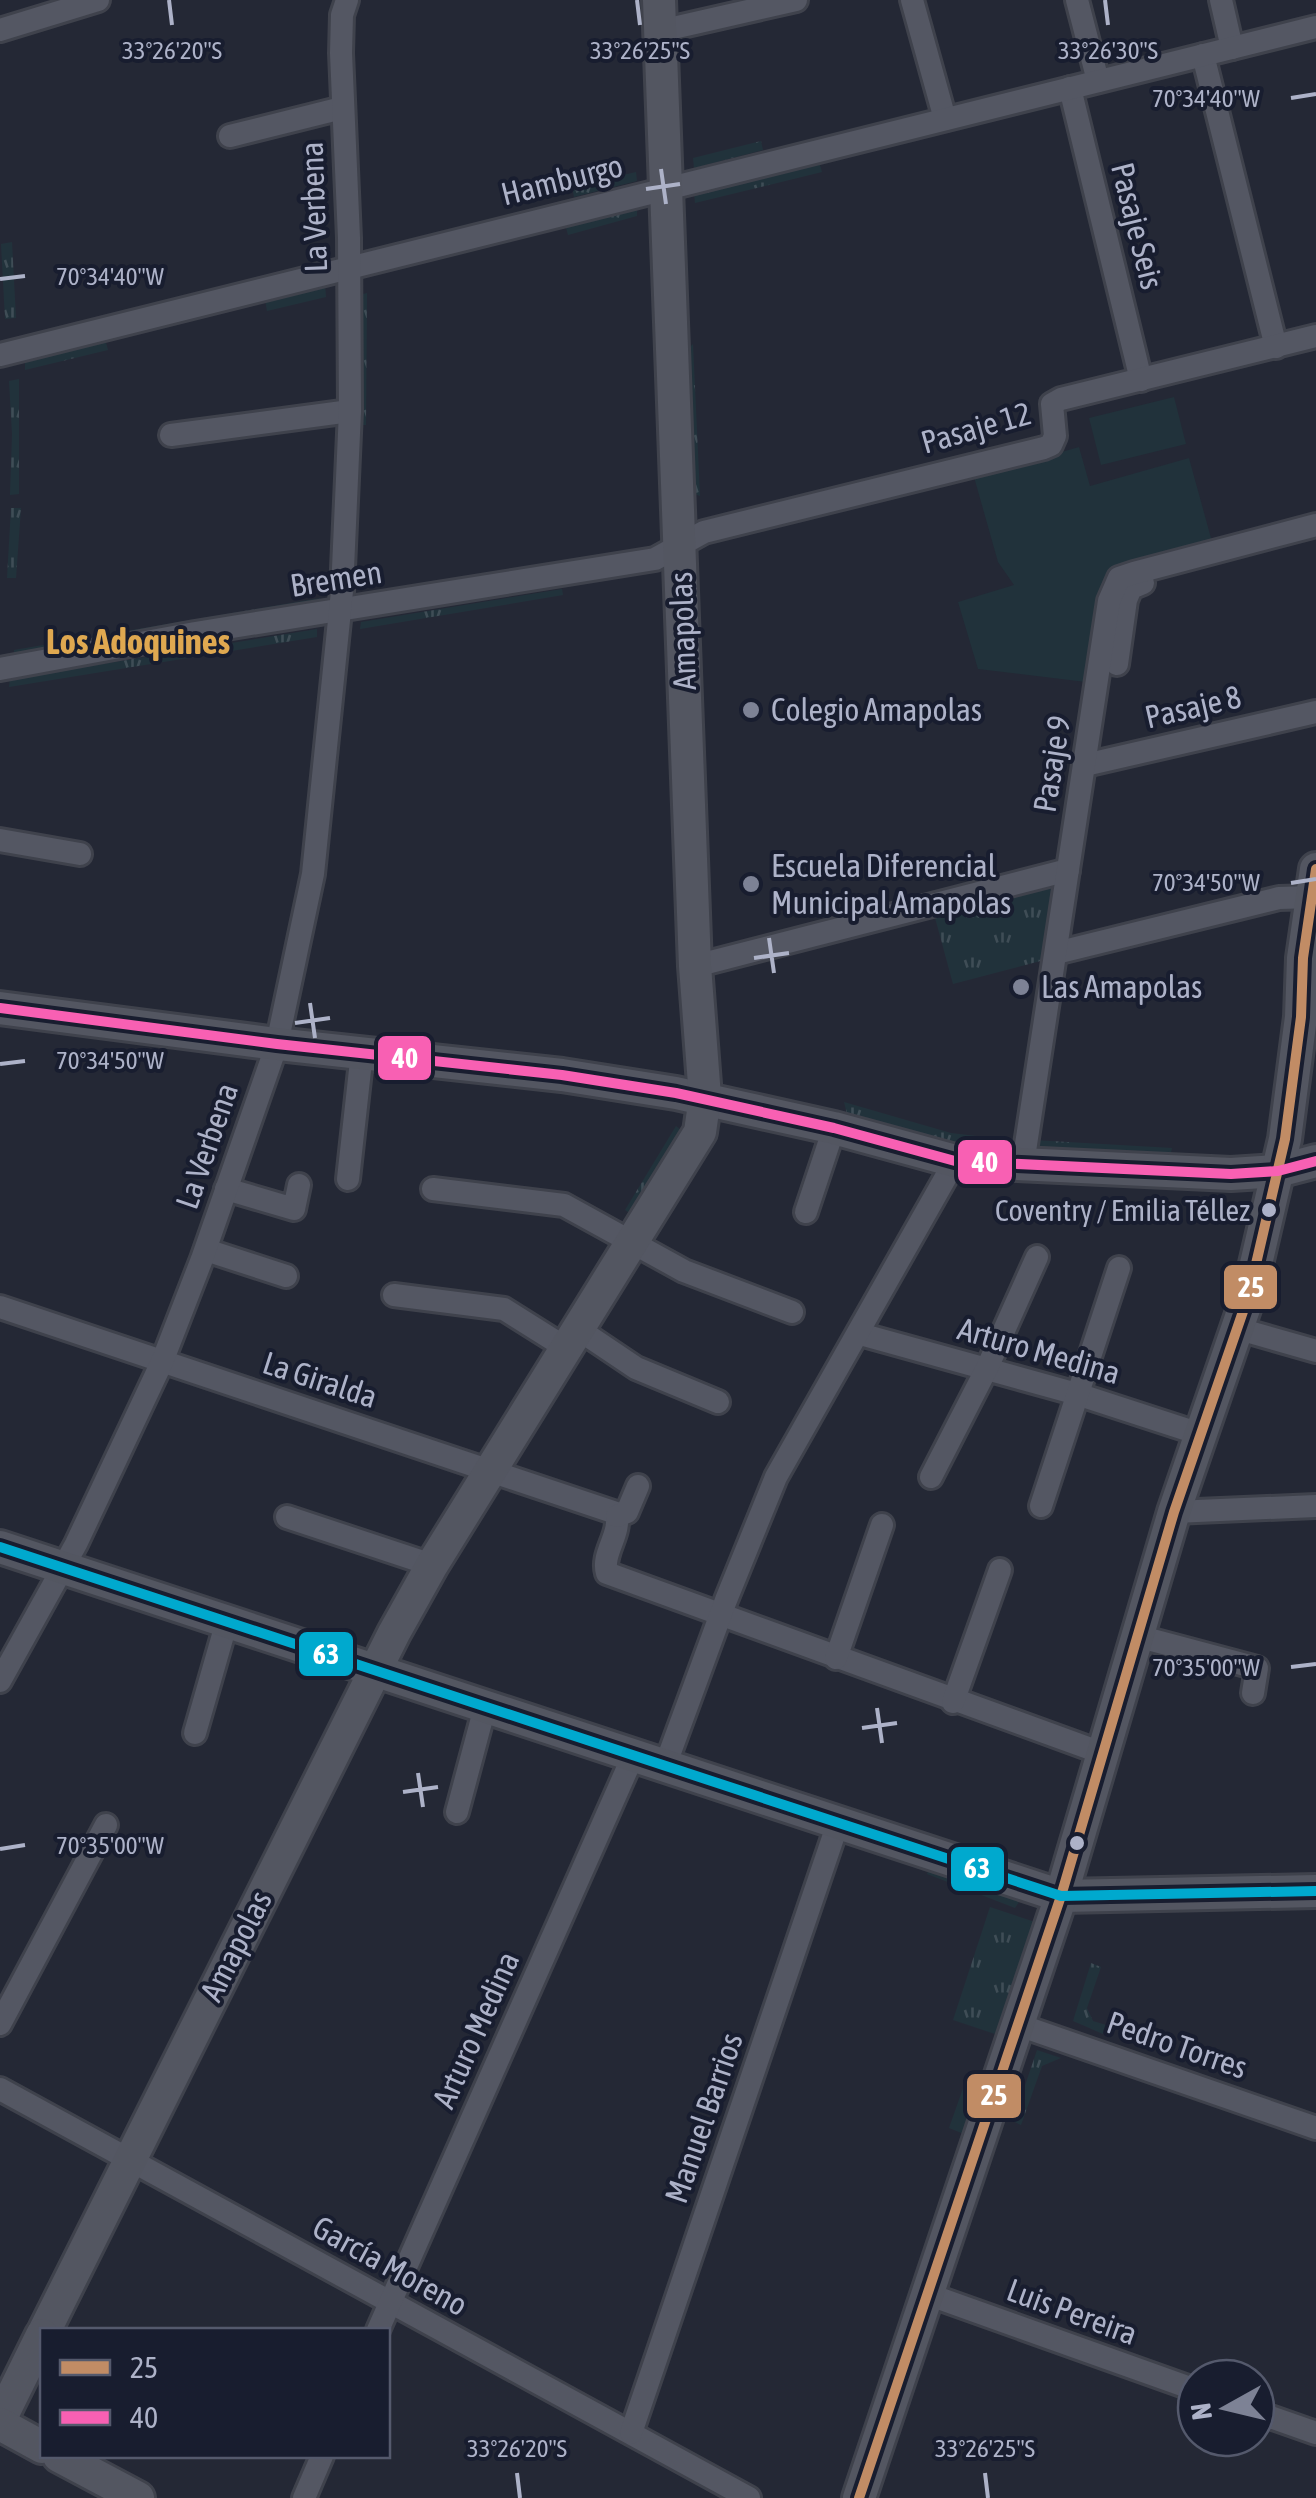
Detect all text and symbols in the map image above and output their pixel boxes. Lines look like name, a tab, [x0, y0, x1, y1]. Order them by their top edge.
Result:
text: 33°26'20"S	[122, 36, 222, 64]
text: 33°26'25"S	[590, 36, 690, 64]
text: 33°26'30"S	[1058, 36, 1158, 64]
text: 70°34'40"W	[1152, 84, 1261, 112]
street label: La Verbena	[293, 141, 334, 273]
street label: Hamburgo	[497, 147, 626, 212]
street label: Pasaje Seis	[1104, 159, 1171, 293]
text: 70°34'40"W	[56, 262, 165, 290]
street label: Pasaje 12	[917, 394, 1035, 461]
street label: Bremen	[287, 553, 384, 604]
street label: Amapolas	[662, 571, 703, 691]
district label: Los Adoquines	[46, 621, 230, 661]
street label: Pasaje 8	[1141, 678, 1245, 735]
place label: Colegio Amapolas	[771, 691, 982, 728]
marker: Colegio Amapolas	[740, 699, 762, 721]
street label: Pasaje 9	[1026, 713, 1077, 815]
place label: Escuela Diferencial Municipal Amapolas	[771, 847, 1011, 921]
text: 70°34'50"W	[1152, 868, 1261, 896]
marker: Escuela Diferencial Municipal Amapolas	[740, 873, 762, 895]
place label: Las Amapolas	[1041, 968, 1202, 1005]
marker: Las Amapolas	[1010, 976, 1032, 998]
line badge: 40	[376, 1034, 433, 1082]
text: 40	[391, 1042, 418, 1074]
text: 70°34'50"W	[56, 1046, 165, 1074]
street label: La Verbena	[168, 1078, 245, 1214]
line badge: 40	[956, 1138, 1014, 1186]
text: 40	[971, 1146, 998, 1178]
place label: Coventry / Emilia Téllez	[995, 1193, 1250, 1227]
marker: Coventry / Emilia Téllez	[1259, 1200, 1279, 1220]
line badge: 25	[1222, 1263, 1279, 1311]
text: 25	[1238, 1271, 1264, 1303]
street label: Arturo Medina	[954, 1310, 1125, 1391]
street label: La Giralda	[258, 1344, 382, 1415]
line badge: 63	[297, 1630, 355, 1678]
text: 63	[313, 1638, 339, 1670]
text: 70°35'00"W	[1152, 1653, 1261, 1681]
text: 70°35'00"W	[56, 1831, 165, 1859]
unlabelled marker	[1067, 1833, 1087, 1853]
line badge: 63	[949, 1845, 1006, 1893]
text: 63	[964, 1852, 990, 1884]
street label: Amapolas	[192, 1885, 279, 2007]
street label: Arturo Medina	[425, 1946, 526, 2114]
street label: Pedro Torres	[1102, 2003, 1252, 2086]
street label: Manuel Barrios	[657, 2028, 750, 2208]
line badge: 25	[965, 2072, 1023, 2120]
text: 25	[981, 2079, 1007, 2111]
street label: García Moreno	[307, 2208, 474, 2323]
street label: Luis Pereira	[1002, 2271, 1142, 2352]
legend	[40, 2328, 390, 2458]
text: 25	[130, 2350, 158, 2384]
north arrow	[1176, 2358, 1276, 2458]
text: 40	[130, 2400, 158, 2434]
text: N	[1184, 2401, 1218, 2422]
text: 33°26'20"S	[467, 2434, 567, 2462]
text: 33°26'25"S	[935, 2434, 1035, 2462]

